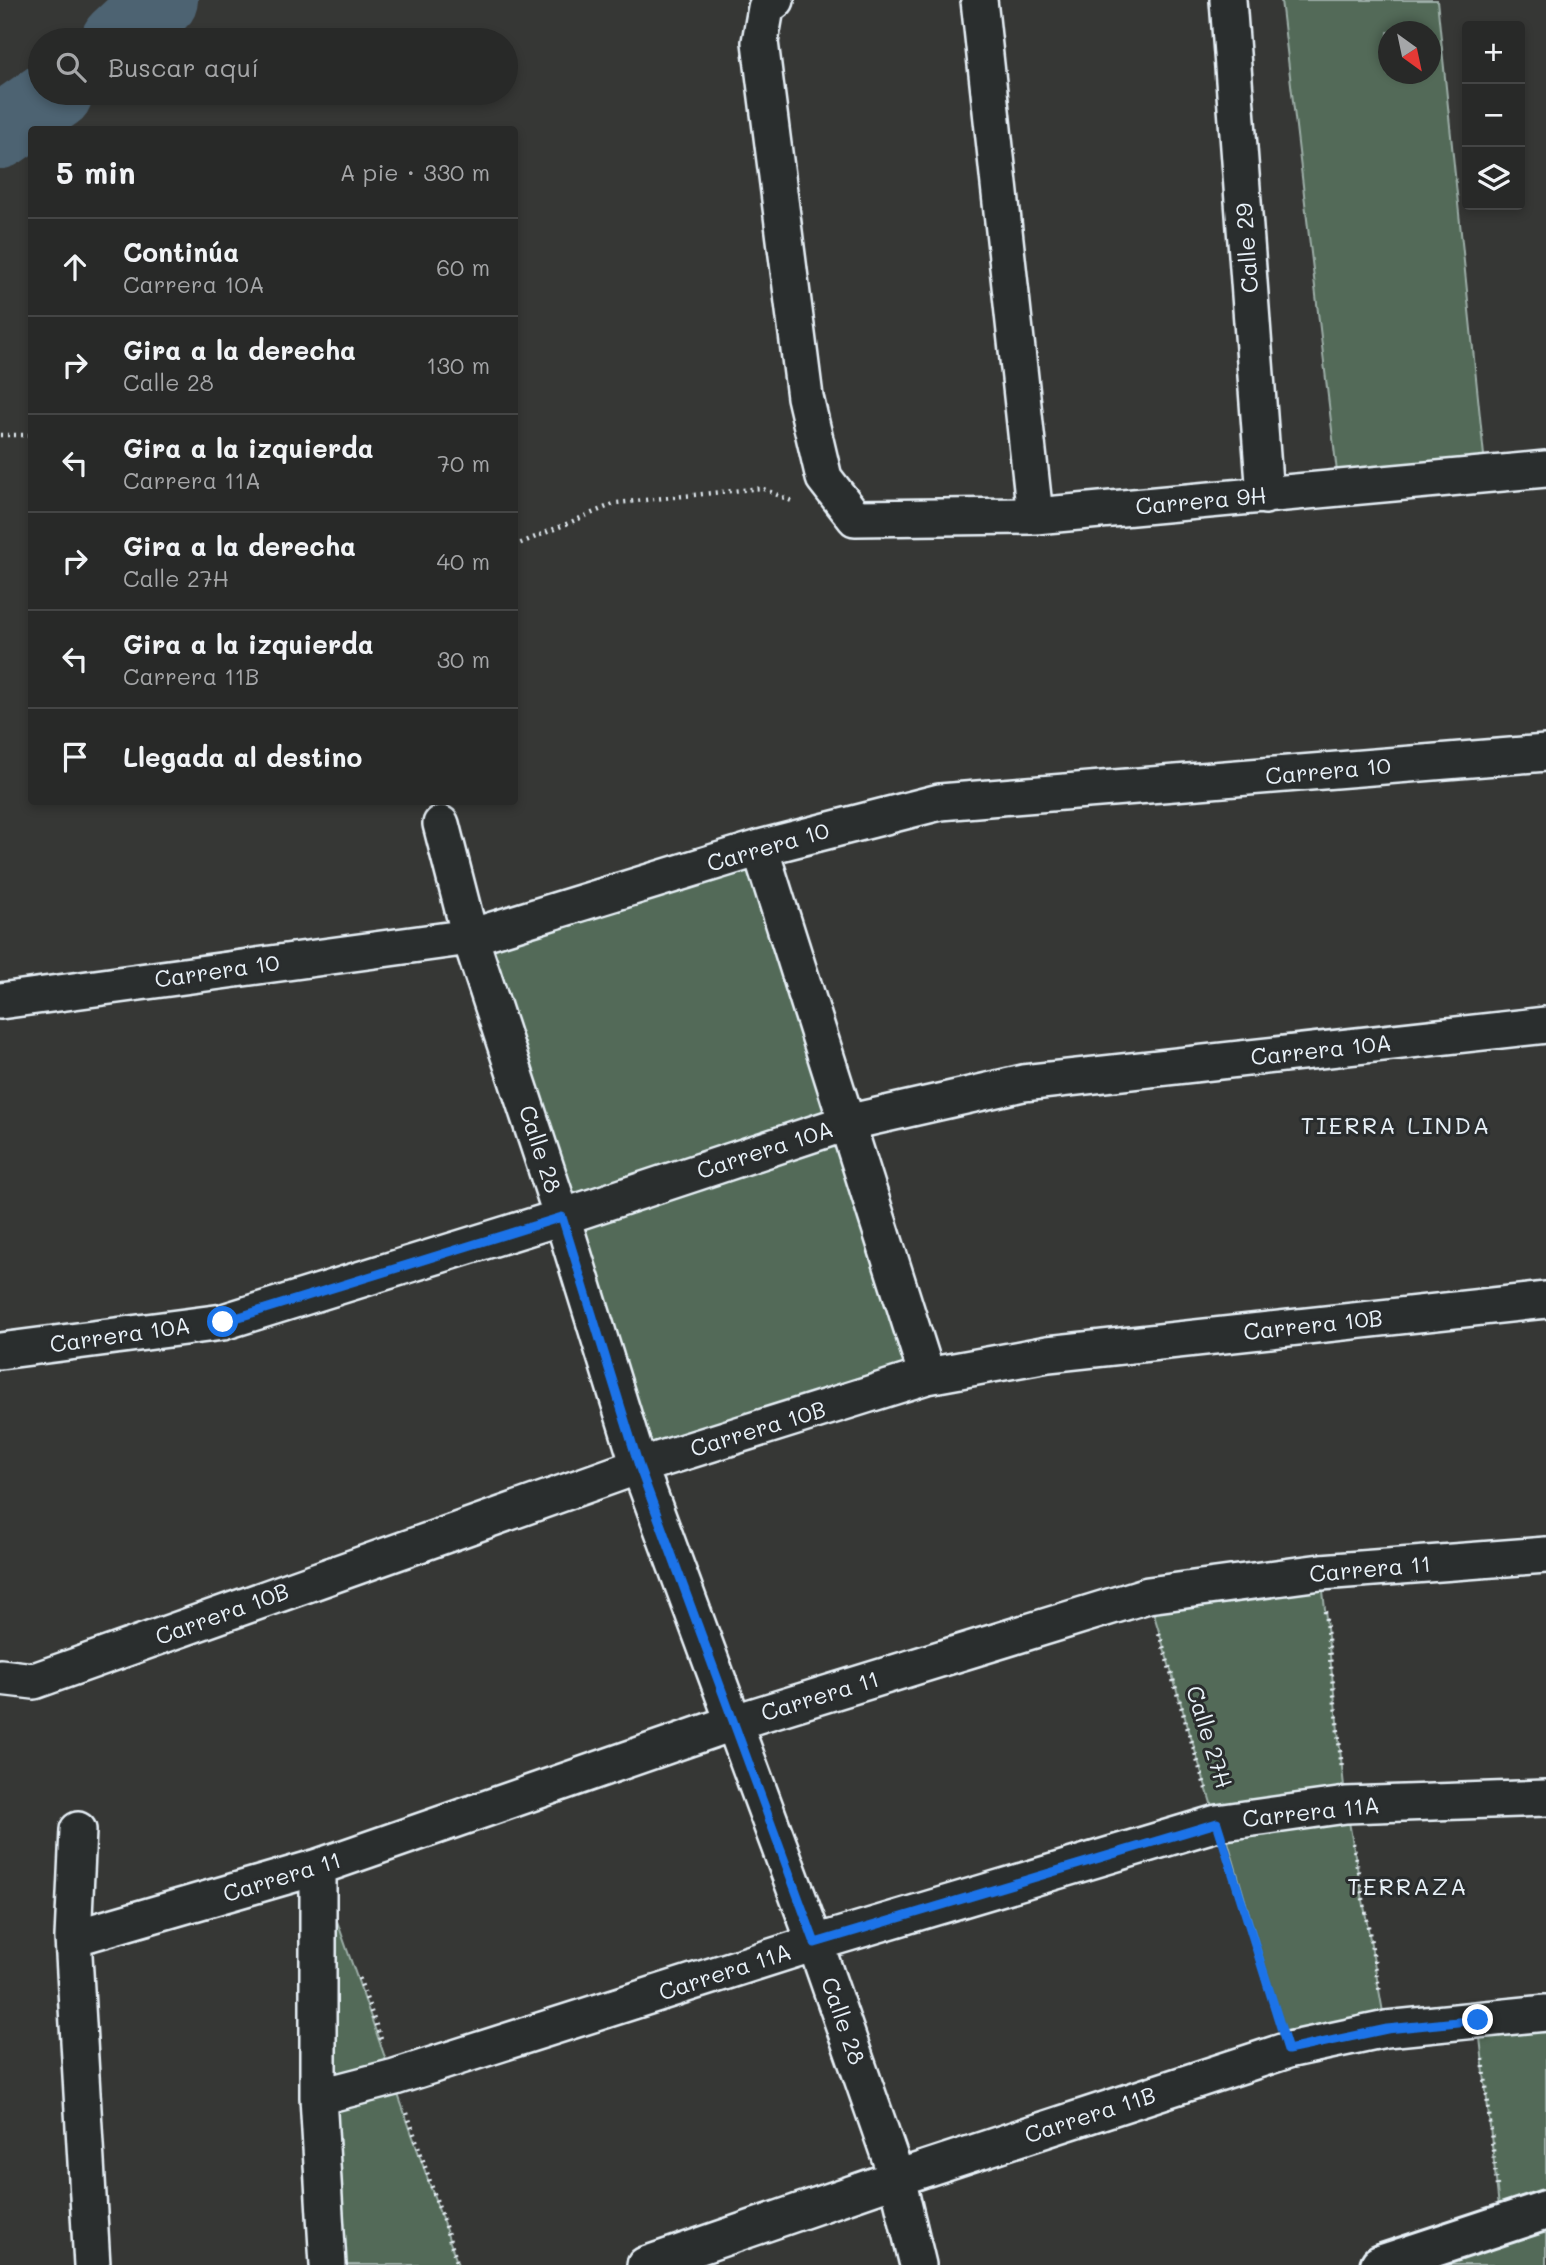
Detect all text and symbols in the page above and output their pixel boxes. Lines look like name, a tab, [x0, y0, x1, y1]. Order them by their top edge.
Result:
north arrow	[1378, 21, 1441, 84]
map controls	[1462, 21, 1525, 210]
button: +	[1462, 21, 1525, 84]
search box	[28, 28, 518, 105]
icon: search	[52, 48, 90, 86]
text: Buscar aquí	[108, 50, 259, 84]
button: −	[1462, 84, 1525, 147]
button: layers	[1462, 147, 1525, 210]
text: 5 min	[56, 152, 136, 192]
text: A pie · 330 m	[340, 157, 490, 187]
street label: Calle 29	[1228, 202, 1264, 294]
text: Continúa	[123, 235, 239, 269]
icon: ahead	[56, 248, 94, 286]
text: 60 m	[436, 252, 490, 282]
text: Carrera 10A	[123, 269, 265, 299]
text: Gira a la derecha	[123, 333, 356, 367]
icon: right	[56, 346, 94, 384]
text: 130 m	[426, 350, 490, 380]
text: Calle 28	[123, 367, 214, 397]
text: Gira a la izquierda	[123, 431, 374, 465]
icon: left	[56, 444, 94, 482]
text: 70 m	[437, 448, 490, 478]
text: Carrera 11A	[123, 465, 261, 495]
street label: Carrera 9H	[1134, 479, 1268, 521]
text: Gira a la derecha	[123, 529, 356, 563]
icon: right	[56, 542, 94, 580]
text: 40 m	[437, 546, 490, 576]
text: Calle 27H	[123, 563, 229, 593]
text: Gira a la izquierda	[123, 627, 374, 661]
icon: left	[56, 640, 94, 678]
text: 30 m	[437, 644, 490, 674]
text: Carrera 11B	[123, 661, 259, 691]
icon: arrive	[56, 738, 94, 776]
text: Llegada al destino	[123, 740, 362, 774]
street label: Carrera 10	[1264, 750, 1392, 790]
street label: Carrera 10	[703, 814, 832, 878]
street label: Carrera 10	[152, 946, 281, 994]
street label: Carrera 10A	[1249, 1027, 1393, 1071]
street label: Calle 28	[513, 1101, 569, 1196]
district label: TIERRA LINDA	[1301, 1109, 1491, 1140]
street label: Carrera 10A	[693, 1113, 837, 1185]
street label: Carrera 10B	[1242, 1302, 1384, 1346]
route start	[207, 1306, 238, 1337]
street label: Carrera 10A	[48, 1309, 192, 1359]
street label: Carrera 10B	[686, 1393, 829, 1463]
street label: Carrera 11	[1308, 1548, 1432, 1588]
street label: Carrera 10B	[151, 1575, 293, 1651]
street label: Carrera 11	[757, 1663, 882, 1727]
street label: Calle 27H	[1180, 1682, 1240, 1792]
street label: Carrera 11A	[1241, 1789, 1381, 1833]
street label: Carrera 11	[219, 1844, 344, 1908]
district label: TERRAZA	[1347, 1870, 1469, 1901]
street label: Carrera 11A	[655, 1935, 795, 2007]
street label: Calle 28	[815, 1973, 873, 2068]
route end	[1462, 2004, 1493, 2035]
street label: Carrera 11B	[1020, 2079, 1159, 2149]

